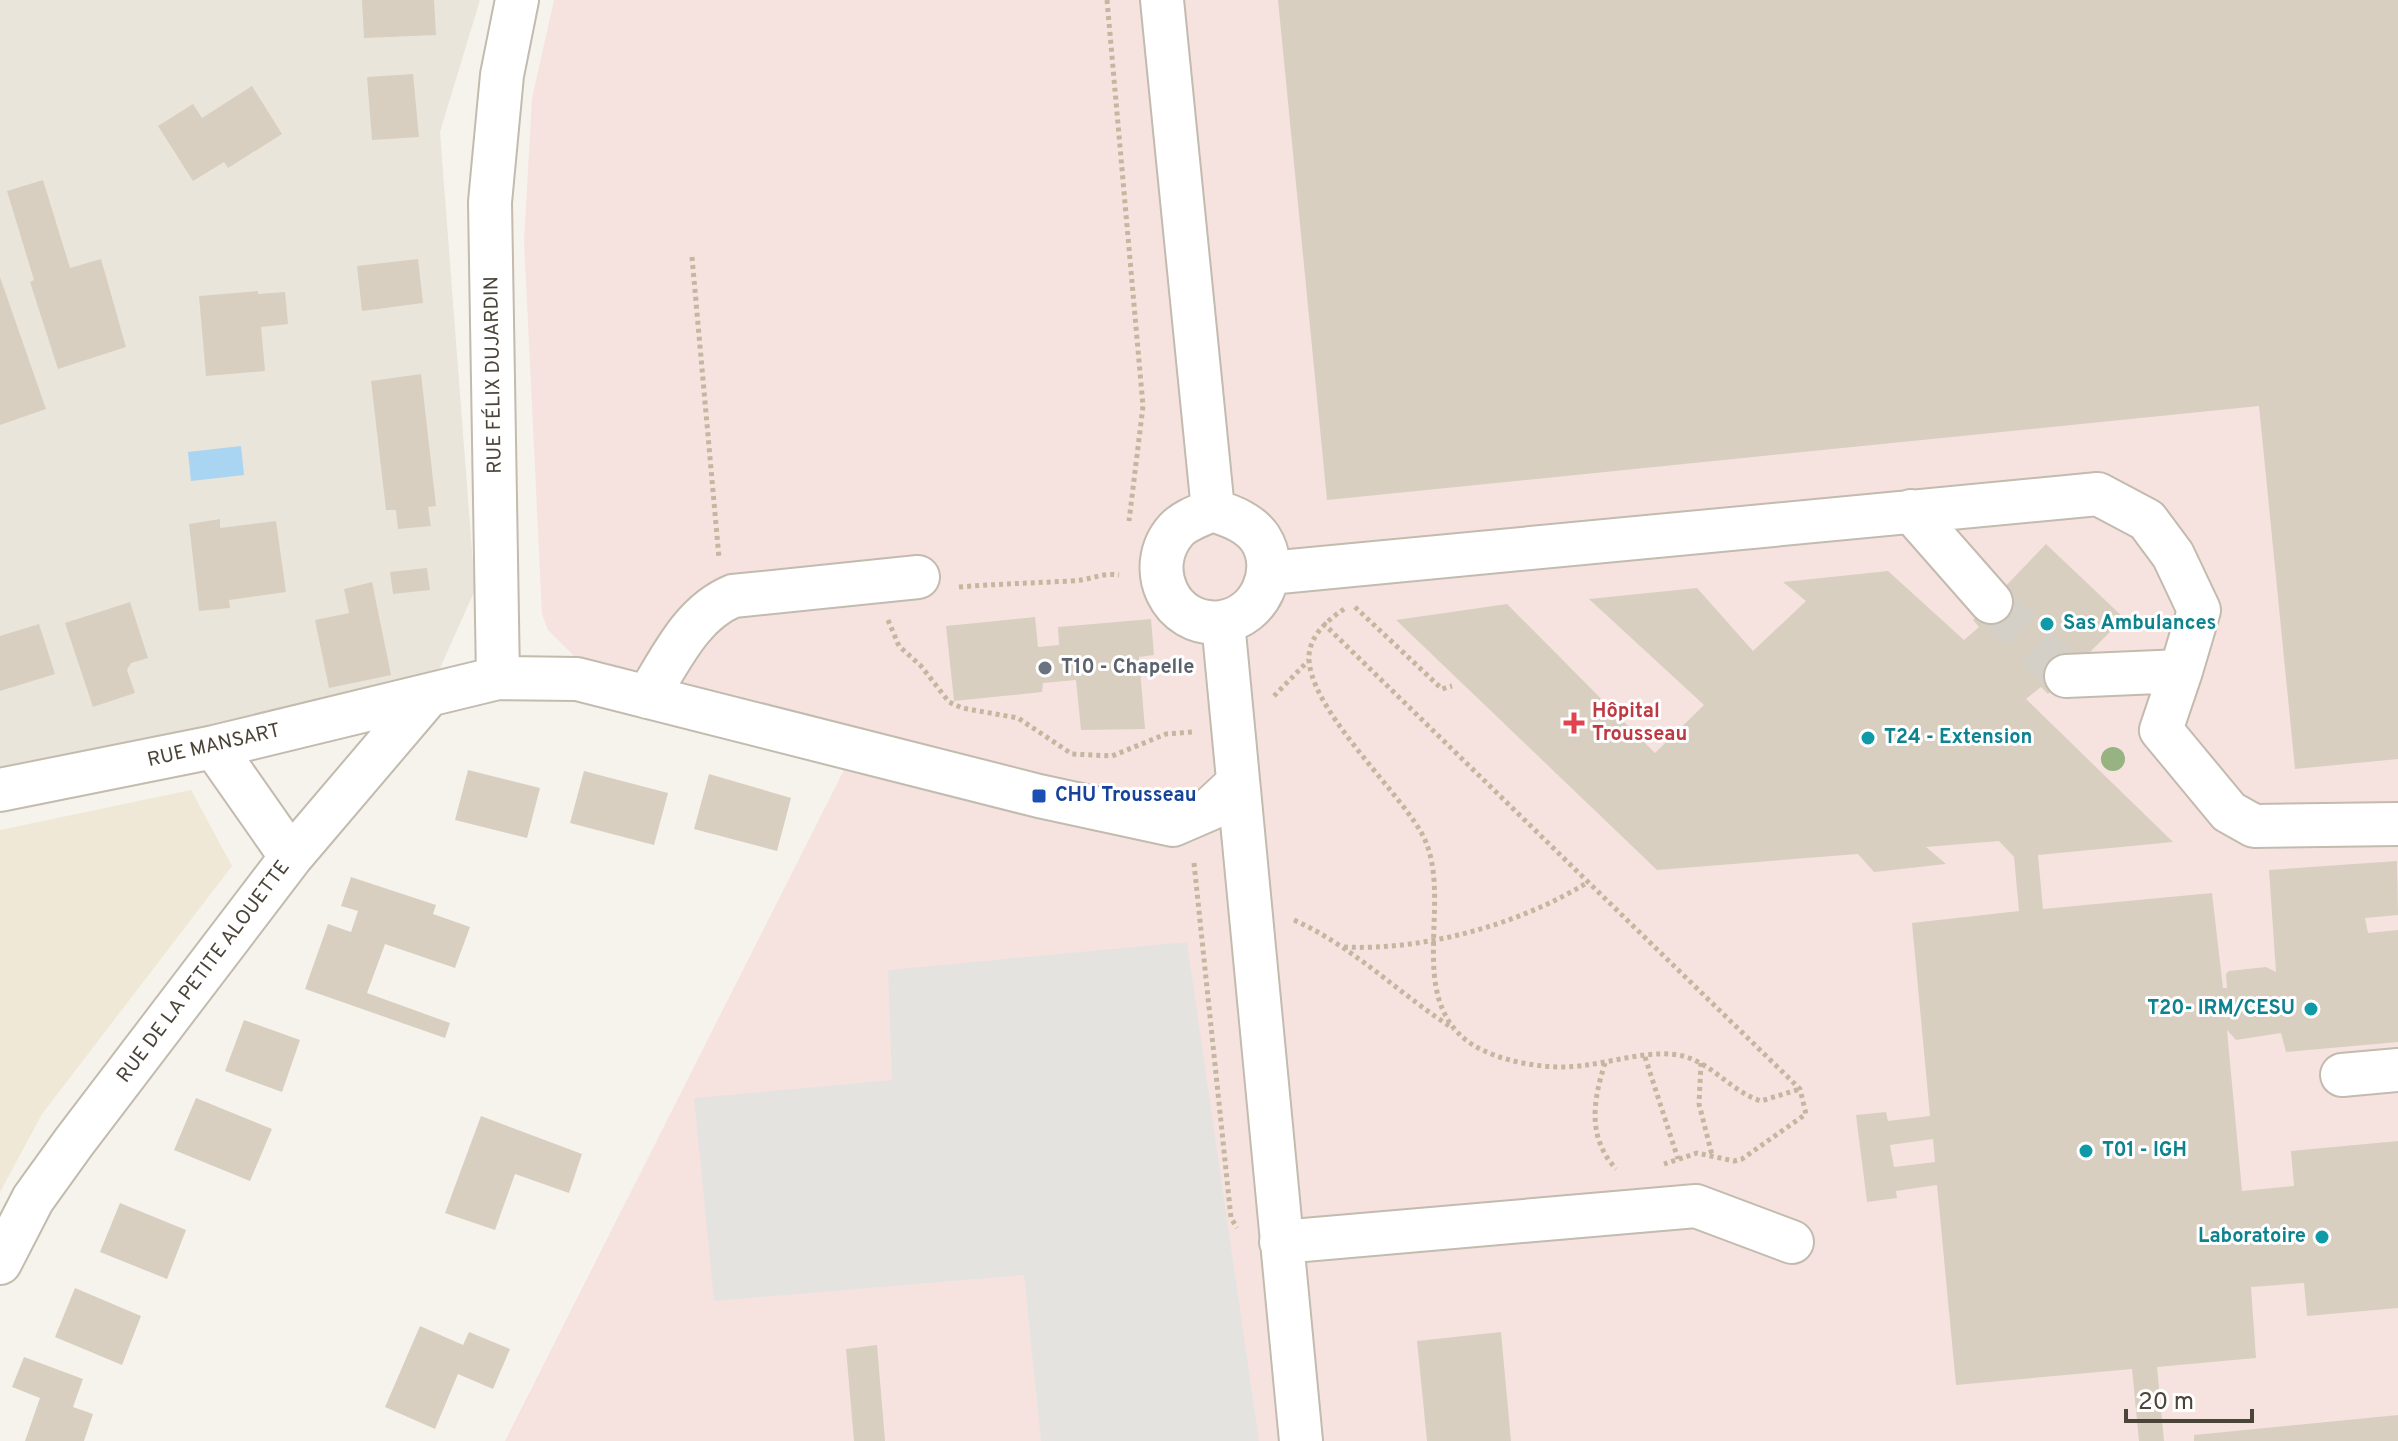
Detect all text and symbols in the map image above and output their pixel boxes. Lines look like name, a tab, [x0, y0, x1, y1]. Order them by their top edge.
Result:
street label: RUE FÉLIX DUJARDIN	[477, 276, 509, 474]
place label: Sas Ambulances	[2063, 611, 2216, 637]
marker: Sas Ambulances	[2038, 615, 2056, 633]
place label: T10 - Chapelle	[1061, 655, 1194, 681]
marker: T10 - Chapelle	[1036, 659, 1054, 677]
place label: Hôpital Trousseau	[1592, 699, 1687, 748]
marker: Hôpital Trousseau	[1563, 712, 1585, 734]
street label: RUE MANSART	[145, 718, 283, 774]
place label: T24 - Extension	[1884, 725, 2032, 751]
marker: T24 - Extension	[1859, 729, 1877, 747]
place label: CHU Trousseau	[1055, 783, 1197, 809]
marker: CHU Trousseau	[1030, 787, 1048, 805]
street label: RUE DE LA PETITE ALOUETTE	[112, 856, 296, 1088]
place label: T20- IRM/CESU	[2147, 996, 2295, 1022]
marker: T20- IRM/CESU	[2302, 1000, 2320, 1018]
place label: T01 - IGH	[2102, 1138, 2187, 1164]
marker: T01 - IGH	[2077, 1142, 2095, 1160]
place label: Laboratoire	[2198, 1224, 2306, 1250]
marker: Laboratoire	[2313, 1228, 2331, 1246]
scale bar	[2126, 1373, 2252, 1423]
text: 20 m	[2138, 1388, 2194, 1418]

